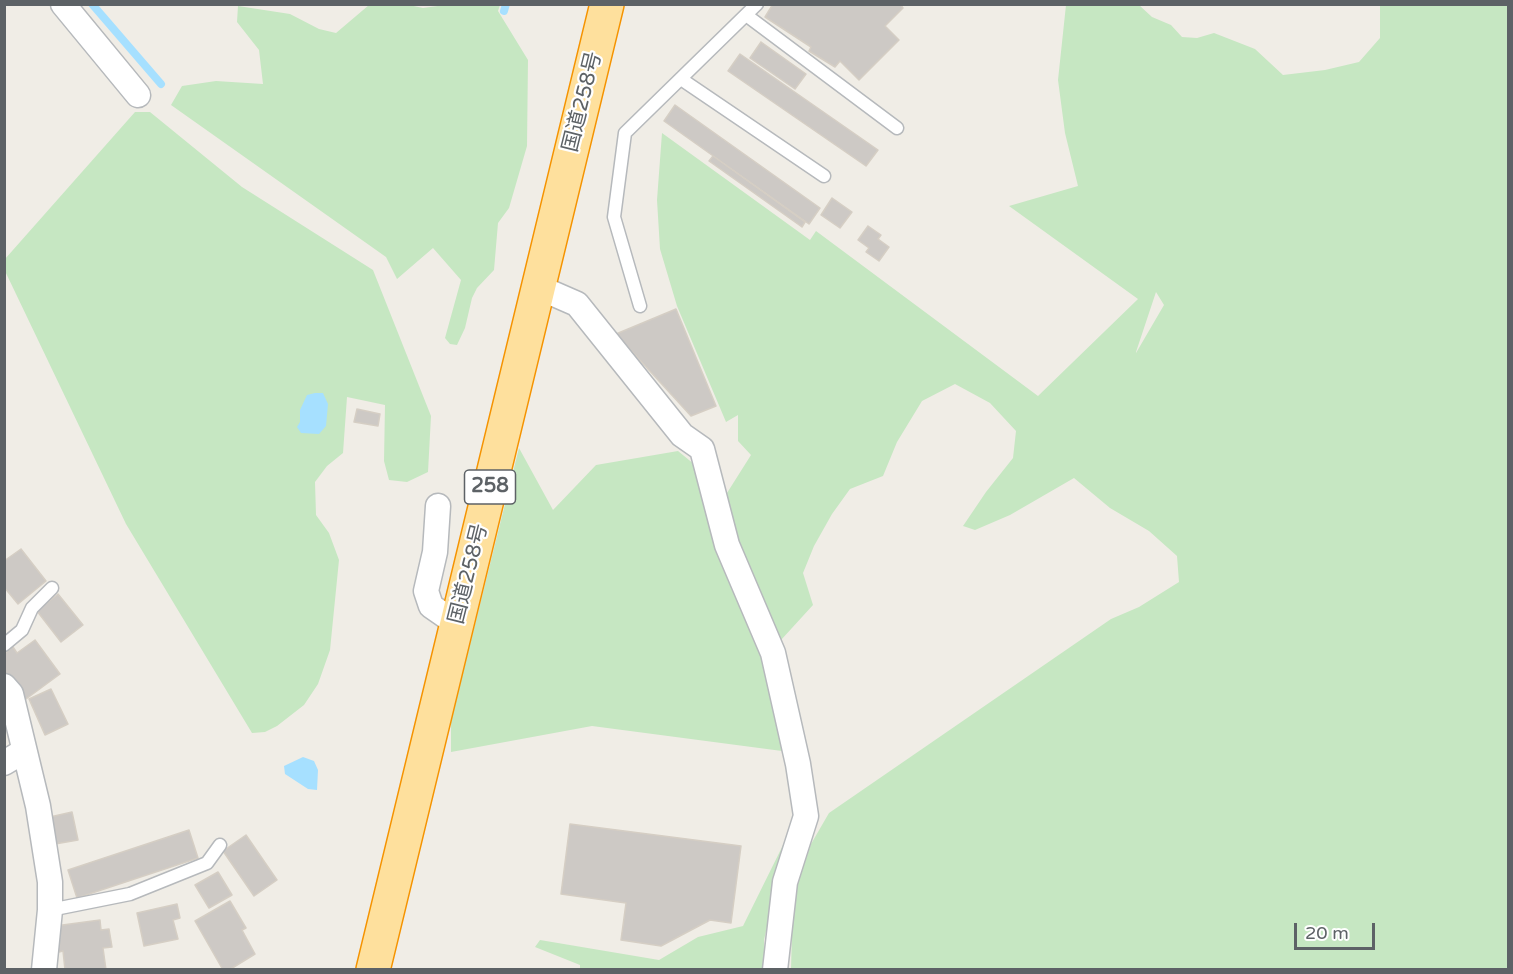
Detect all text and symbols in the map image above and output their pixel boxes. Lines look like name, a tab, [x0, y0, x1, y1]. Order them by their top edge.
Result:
street label: 国道258号	[558, 49, 608, 155]
road number: 258	[464, 470, 516, 504]
street label: 国道258号	[444, 521, 494, 627]
scale bar	[1297, 911, 1378, 949]
text: 20 m	[1305, 922, 1349, 944]

